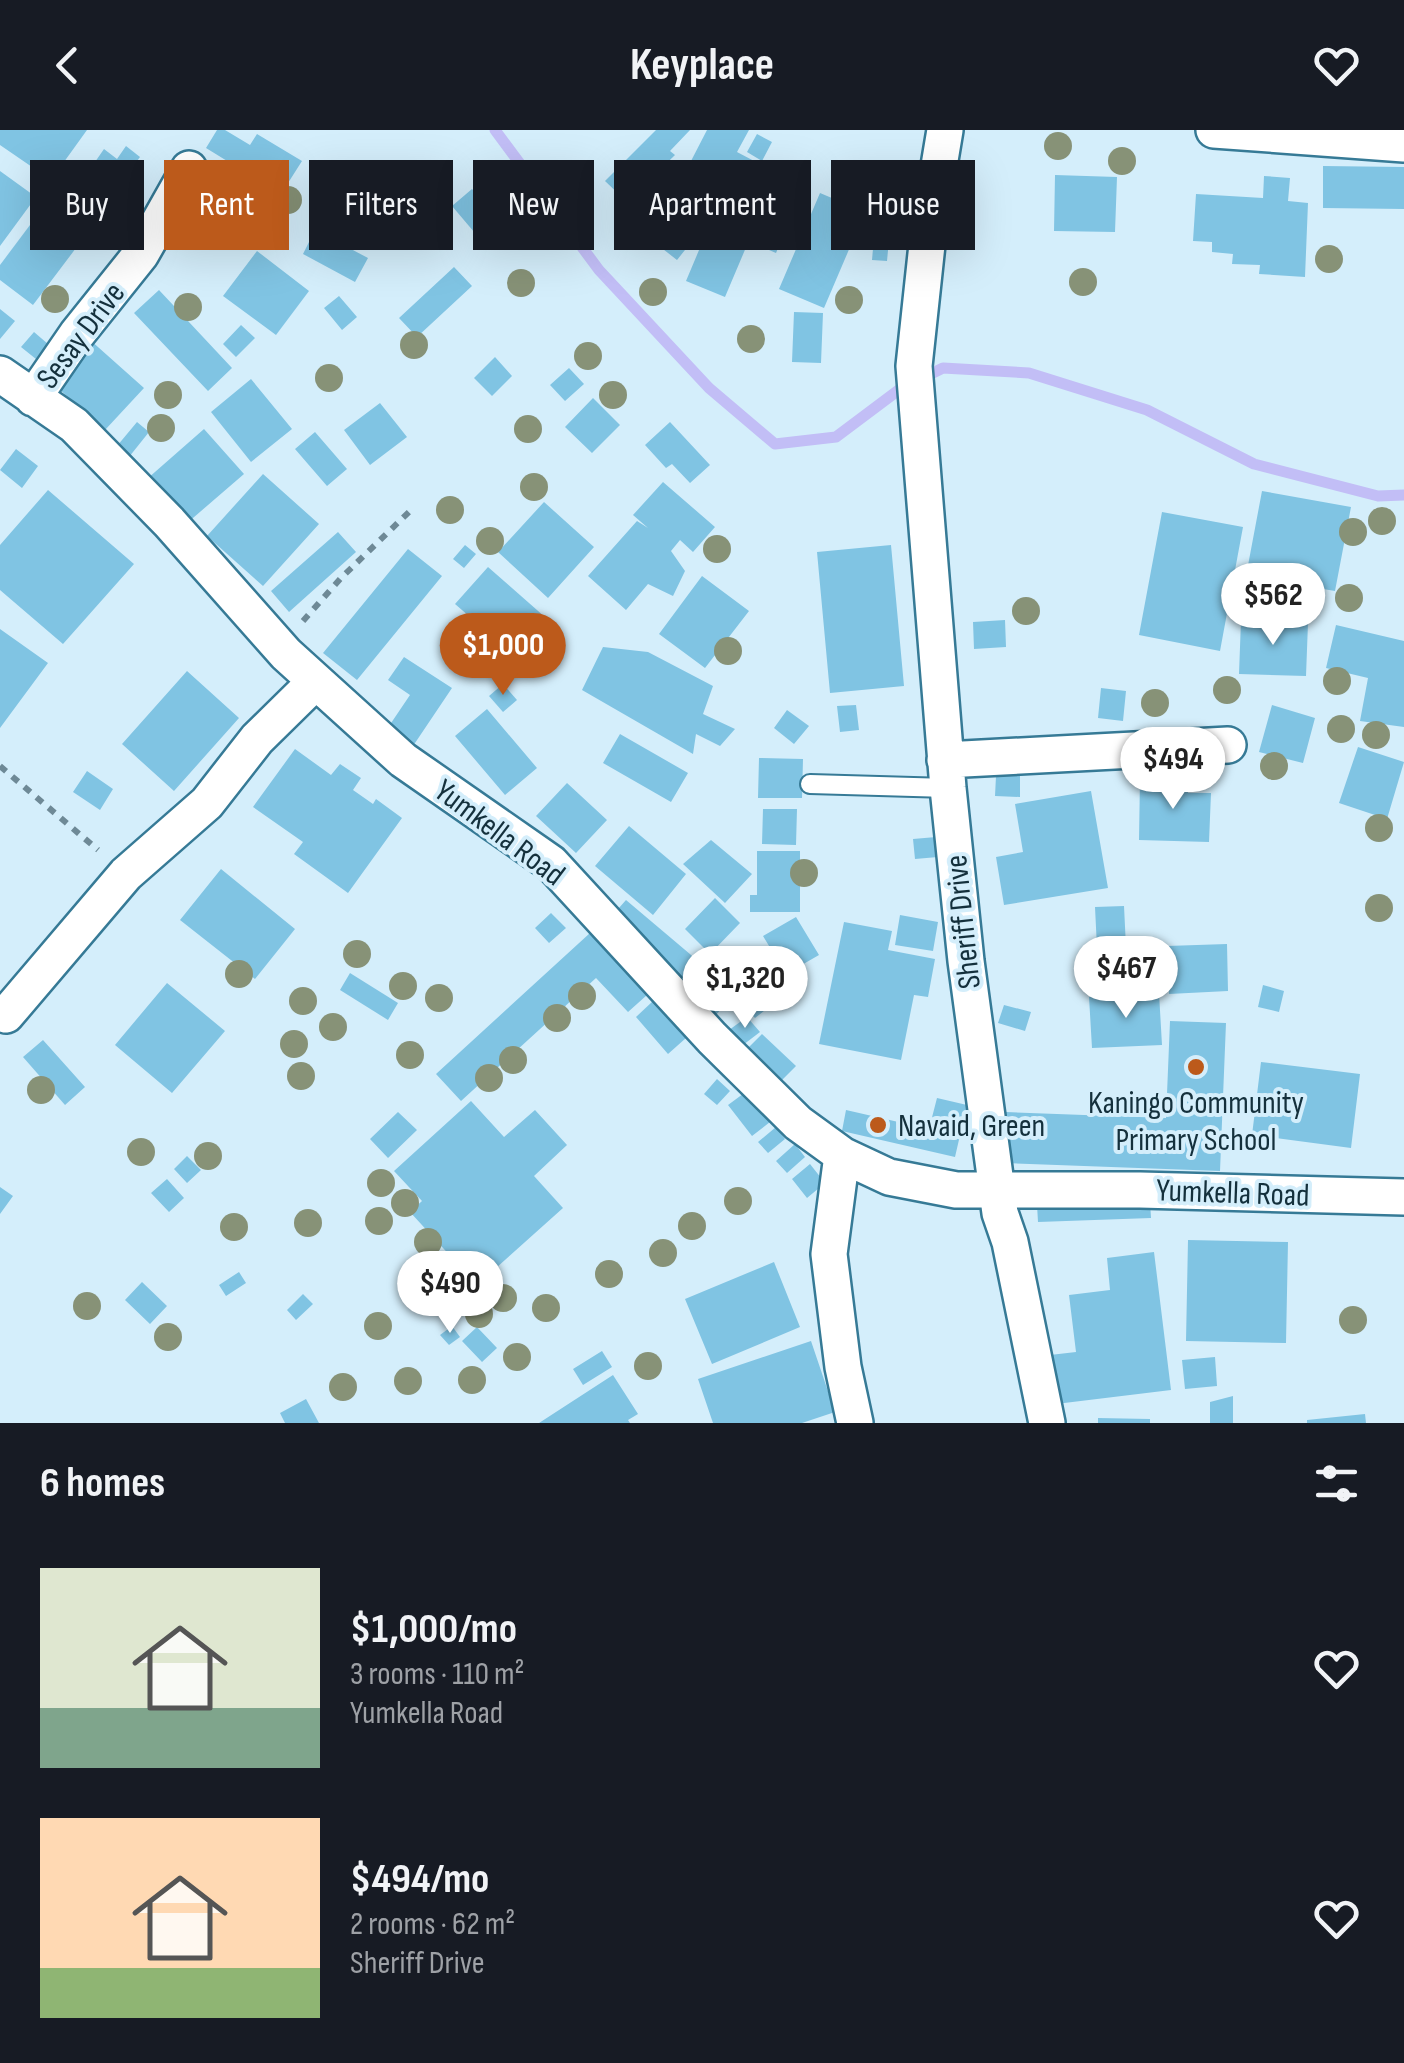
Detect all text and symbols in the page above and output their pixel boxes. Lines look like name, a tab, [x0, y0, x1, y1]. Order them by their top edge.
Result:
icon: back	[40, 38, 95, 93]
text: Keyplace	[630, 38, 774, 93]
icon: heart	[1309, 38, 1364, 93]
chip: Buy	[30, 160, 144, 250]
chip: Rent	[164, 160, 289, 250]
chip: Filters	[309, 160, 453, 250]
chip: New	[473, 160, 594, 250]
chip: Apartment	[614, 160, 811, 250]
chip: House	[831, 160, 975, 250]
street label: Sesay Drive	[29, 275, 134, 397]
pin: $562	[1214, 563, 1332, 648]
text: $562	[1243, 576, 1303, 615]
pin: $1,000	[422, 613, 584, 698]
text: $1,000	[462, 626, 544, 665]
pin: $494	[1114, 727, 1232, 812]
text: $494	[1142, 740, 1204, 779]
street label: Yumkella Road	[426, 772, 572, 895]
street label: Sheriff Drive	[937, 853, 990, 991]
pin: $467	[1067, 936, 1185, 1021]
pin: $1,320	[664, 946, 826, 1031]
text: $467	[1096, 949, 1156, 988]
text: $1,320	[705, 959, 785, 998]
marker: Kaningo Community Primary School	[1185, 1056, 1207, 1078]
place label: Kaningo Community Primary School	[1088, 1084, 1304, 1160]
place label: Navaid, Green	[898, 1107, 1045, 1146]
marker: Navaid, Green	[867, 1114, 889, 1136]
street label: Yumkella Road	[1156, 1171, 1310, 1216]
pin: $490	[391, 1251, 509, 1336]
text: $490	[419, 1264, 481, 1303]
icon: filters	[1309, 1456, 1364, 1511]
text: 6 homes	[40, 1458, 165, 1509]
text: $1,000/mo	[350, 1604, 517, 1655]
icon: home	[120, 1608, 240, 1728]
icon: heart	[1309, 1641, 1364, 1696]
text: 3 rooms · 110 m²	[350, 1655, 525, 1694]
text: Yumkella Road	[350, 1694, 503, 1733]
text: $494/mo	[350, 1854, 489, 1905]
icon: home	[120, 1858, 240, 1978]
icon: heart	[1309, 1891, 1364, 1946]
text: 2 rooms · 62 m²	[350, 1905, 515, 1944]
text: Sheriff Drive	[350, 1944, 485, 1983]

